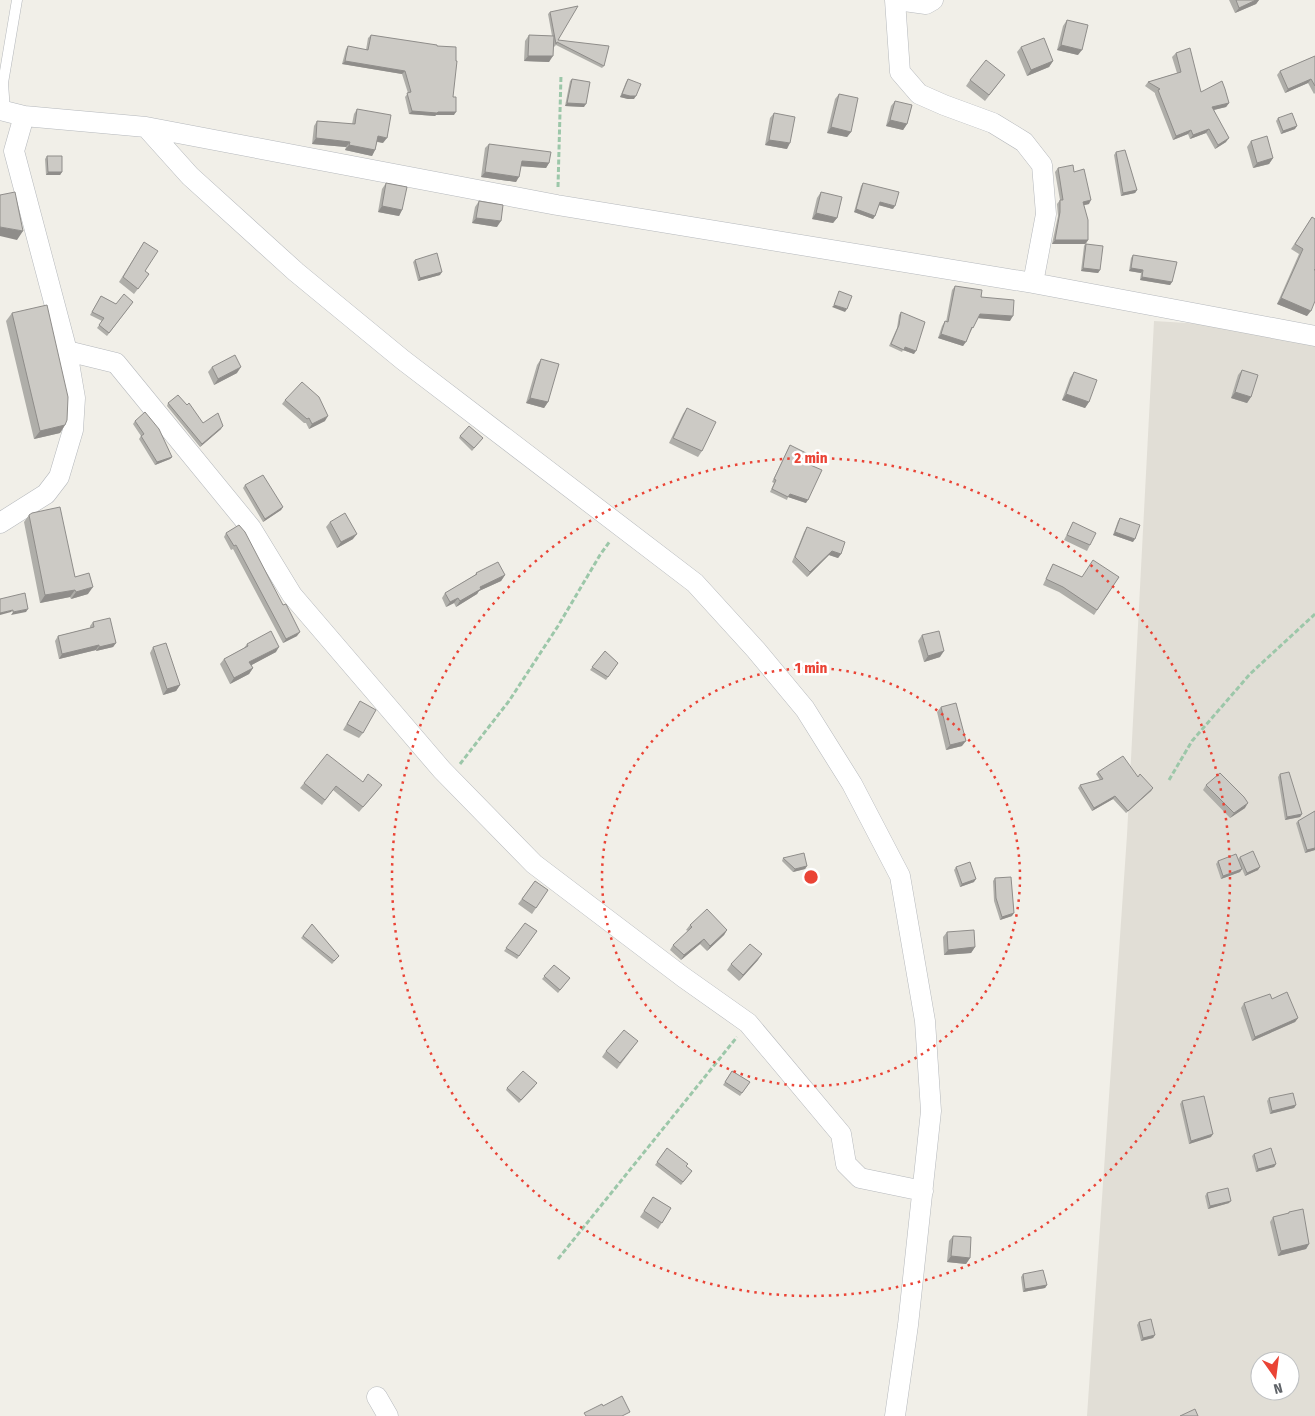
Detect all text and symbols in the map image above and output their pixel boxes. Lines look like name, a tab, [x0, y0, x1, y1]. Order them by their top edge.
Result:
text: 2 min	[793, 449, 828, 467]
text: 1 min	[795, 659, 827, 677]
centre of rings	[802, 868, 820, 886]
north arrow	[1250, 1351, 1300, 1401]
text: N	[1272, 1379, 1284, 1397]

